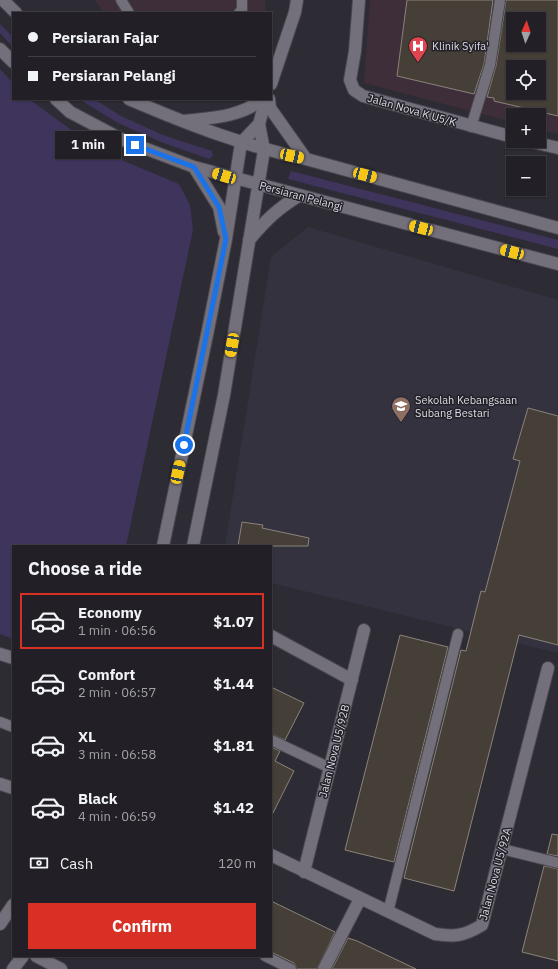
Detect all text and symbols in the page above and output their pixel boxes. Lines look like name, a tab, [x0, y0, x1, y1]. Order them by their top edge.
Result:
north arrow	[506, 12, 546, 52]
map controls	[506, 12, 546, 196]
text: Persiaran Fajar	[52, 28, 159, 47]
hospital icon: Klinik Syifa'	[407, 35, 429, 63]
place label: Klinik Syifa'	[432, 39, 489, 53]
button: locate	[506, 60, 546, 100]
text: Persiaran Pelangi	[52, 66, 176, 85]
street label: Jalan Nova K U5/K	[366, 91, 458, 129]
button: +	[506, 108, 546, 148]
callout: 1 min	[55, 131, 121, 159]
text: 1 min	[71, 136, 105, 153]
route end	[126, 136, 144, 154]
car	[279, 148, 305, 164]
button: −	[506, 156, 546, 196]
car	[352, 166, 378, 184]
car	[211, 167, 237, 185]
street label: Persiaran Pelangi	[258, 178, 344, 214]
car	[408, 219, 434, 237]
car	[499, 243, 525, 261]
car	[224, 332, 240, 358]
place label: Sekolah Kebangsaan Subang Bestari	[415, 393, 517, 420]
school or university icon: Sekolah Kebangsaan Subang Bestari	[390, 395, 412, 423]
route start	[175, 436, 193, 454]
car	[170, 459, 186, 485]
text: Choose a ride	[28, 557, 142, 580]
icon: car	[30, 603, 66, 639]
text: Economy	[78, 603, 142, 622]
text: $1.07	[213, 612, 254, 631]
text: 1 min · 06:56	[78, 622, 156, 639]
icon: car	[30, 665, 66, 701]
text: Comfort	[78, 665, 135, 684]
text: $1.44	[213, 674, 254, 693]
text: 2 min · 06:57	[78, 684, 156, 701]
street label: Jalan Nova U5/92B	[316, 703, 352, 799]
icon: car	[30, 727, 66, 763]
text: XL	[78, 727, 96, 746]
text: $1.81	[213, 736, 254, 755]
text: 3 min · 06:58	[78, 746, 156, 763]
icon: car	[30, 789, 66, 825]
text: Black	[78, 789, 118, 808]
text: $1.42	[213, 798, 254, 817]
text: 4 min · 06:59	[78, 808, 156, 825]
street label: Jalan Nova U5/92A	[476, 826, 514, 922]
icon: cash	[28, 852, 50, 874]
text: Cash	[60, 854, 93, 873]
text: 120 m	[218, 855, 256, 872]
button: Confirm	[28, 903, 256, 949]

